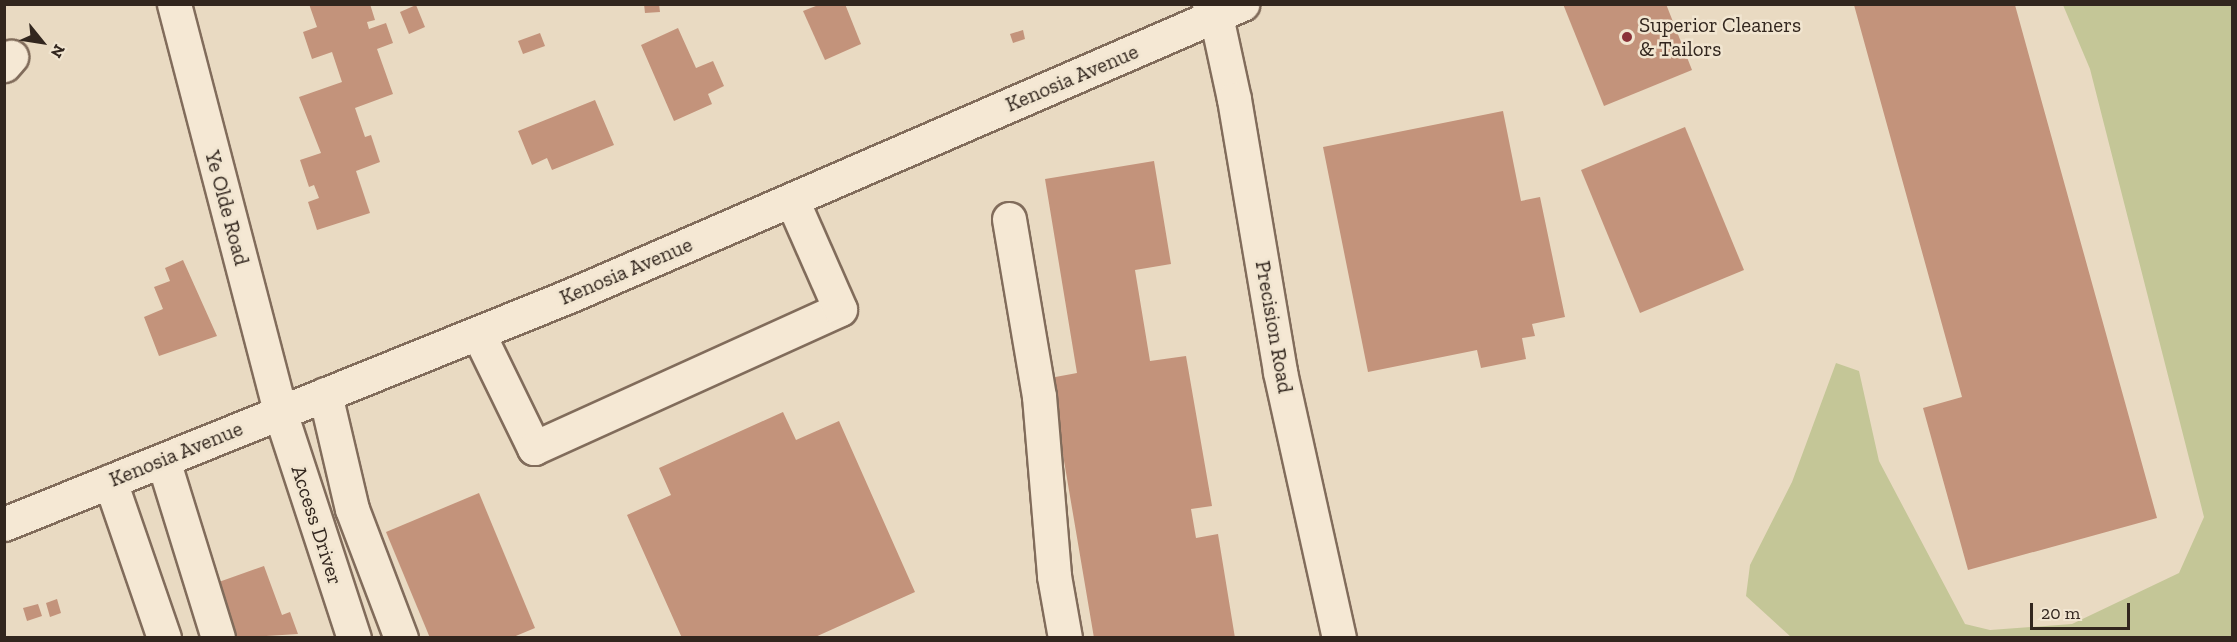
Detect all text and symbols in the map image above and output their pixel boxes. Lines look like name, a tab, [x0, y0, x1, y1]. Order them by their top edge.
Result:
north arrow	[12, 12, 72, 72]
place label: Superior Cleaners & Tailors	[1639, 12, 1802, 62]
marker: Superior Cleaners & Tailors	[1620, 30, 1634, 44]
street label: Kenosia Avenue	[1002, 39, 1142, 117]
text: N	[47, 41, 69, 61]
street label: Ye Olde Road	[200, 148, 254, 268]
street label: Kenosia Avenue	[556, 232, 696, 310]
street label: Precision Road	[1250, 259, 1298, 395]
street label: Kenosia Avenue	[105, 416, 247, 492]
street label: Access Driver	[286, 462, 348, 588]
scale bar	[2033, 591, 2134, 629]
text: 20 m	[2041, 602, 2080, 624]

